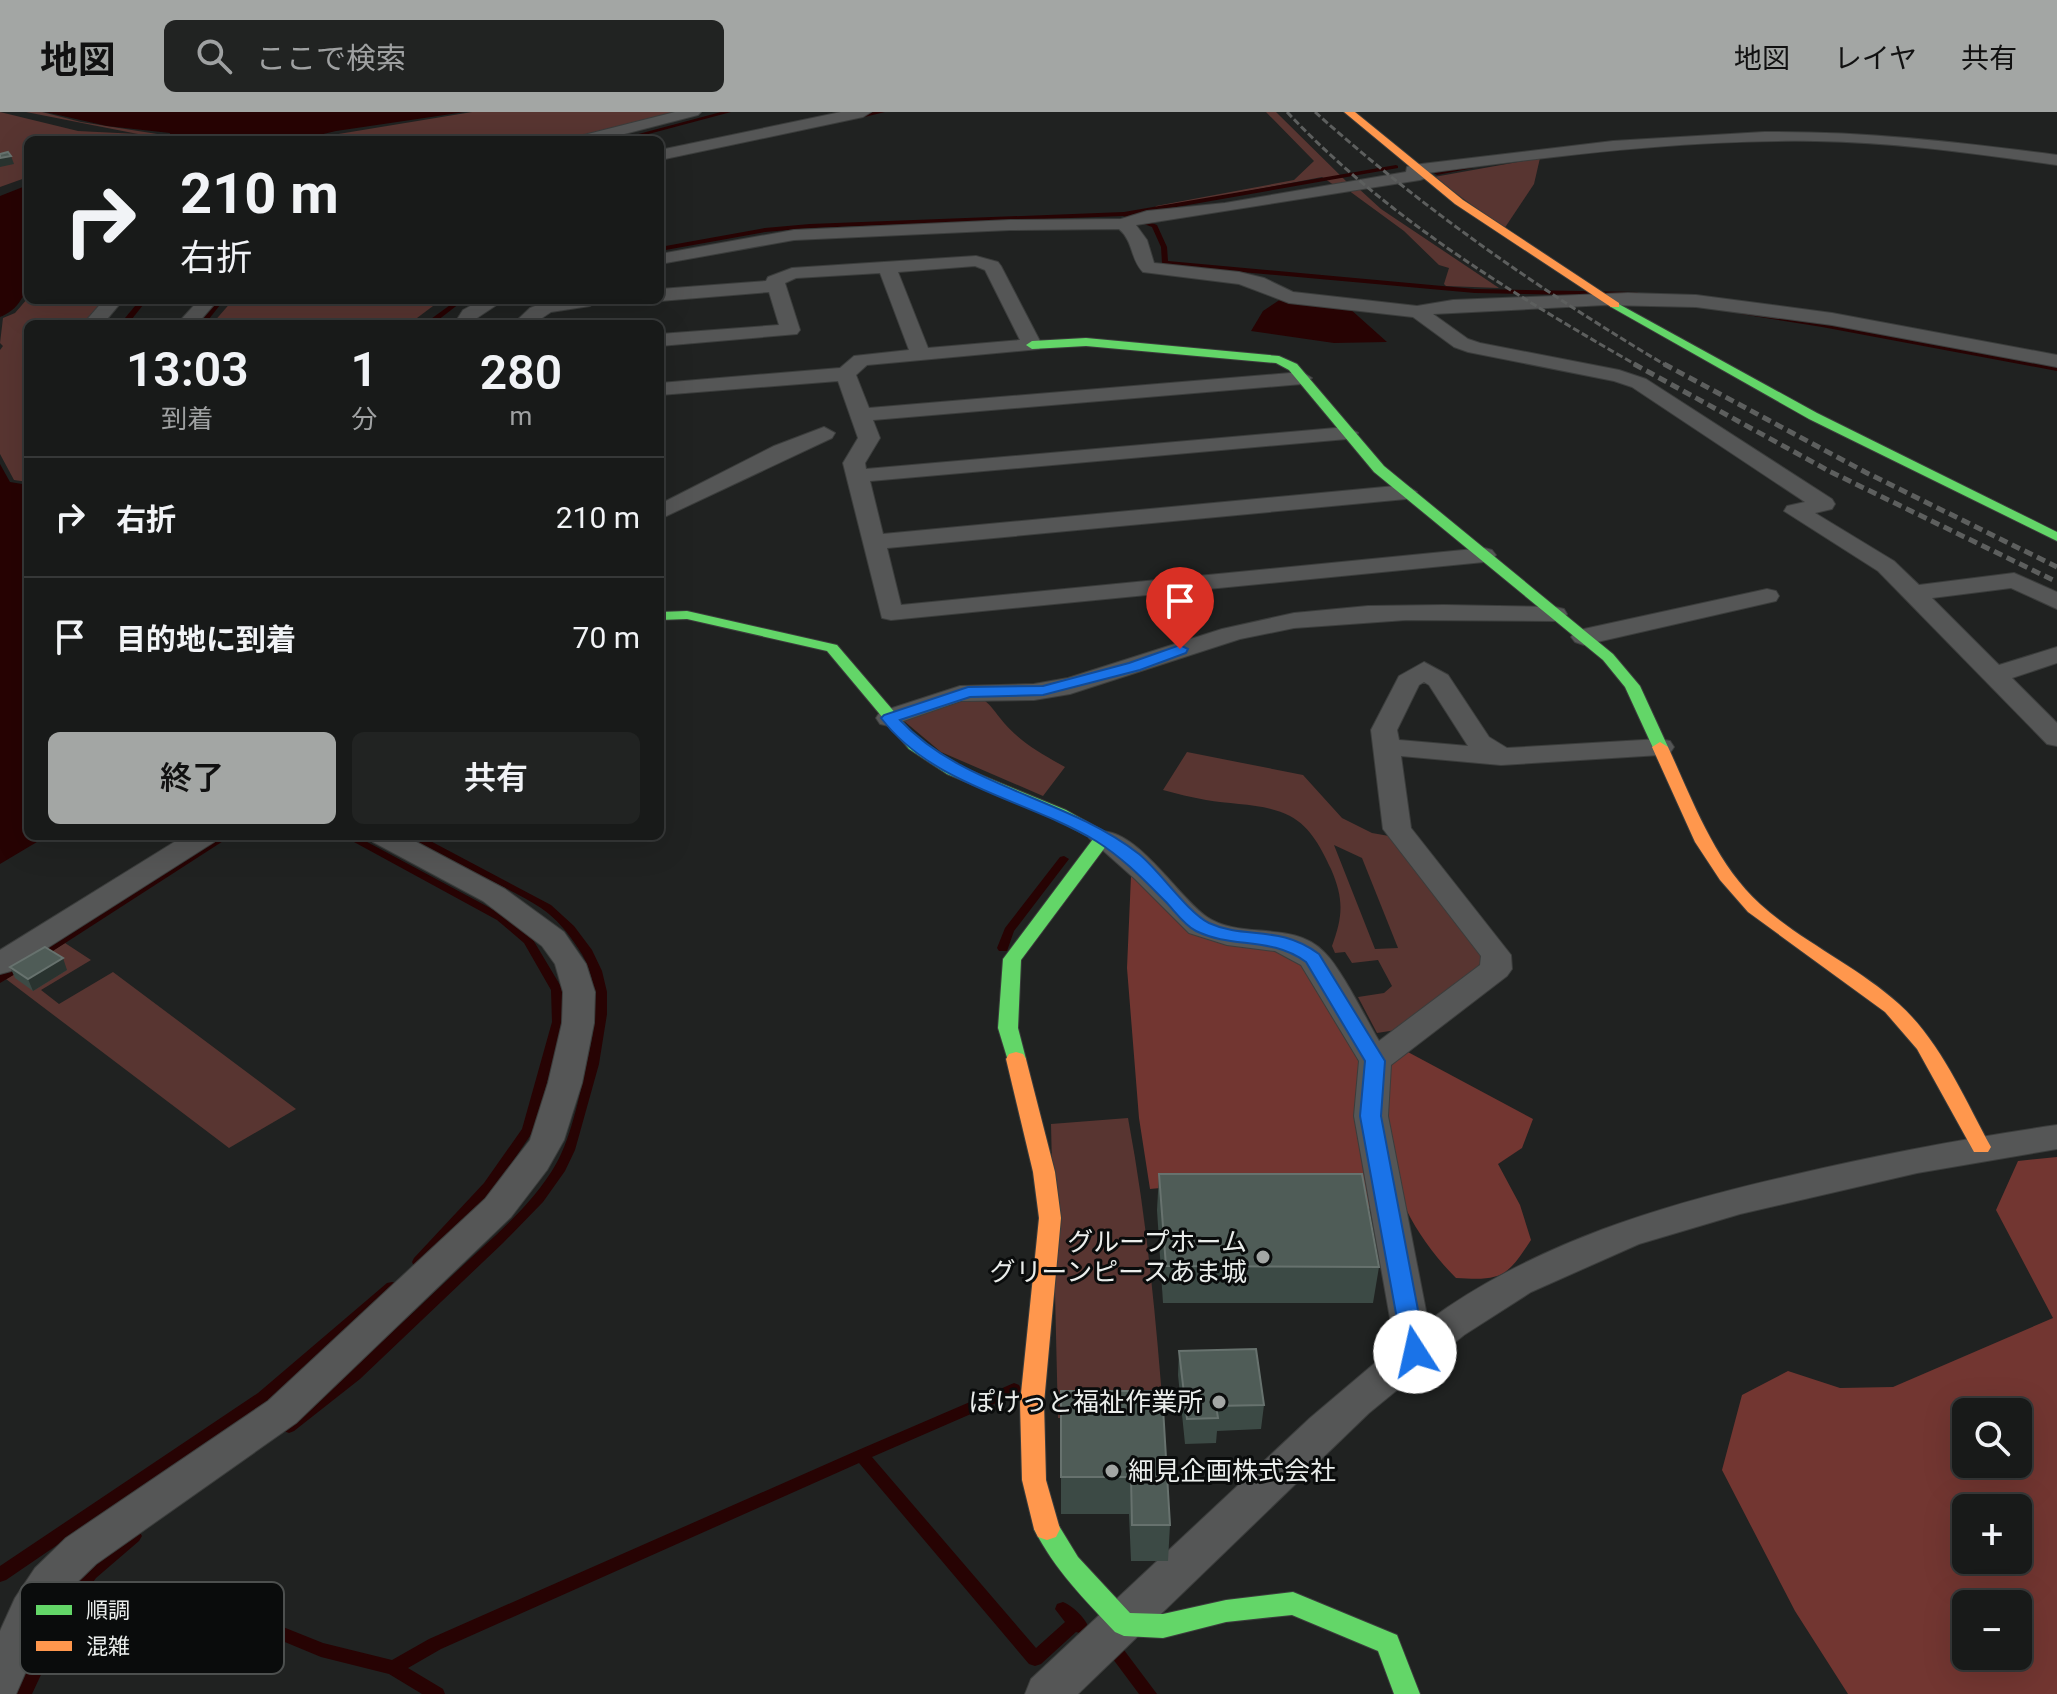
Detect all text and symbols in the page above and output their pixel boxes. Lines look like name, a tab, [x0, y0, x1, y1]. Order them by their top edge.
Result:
search box	[164, 20, 724, 92]
icon: search	[192, 34, 236, 78]
text: 地図	[40, 38, 116, 82]
text: ここで検索	[256, 41, 406, 76]
text: 地図	[1734, 42, 1790, 75]
text: レイヤ	[1834, 42, 1917, 75]
text: 共有	[1961, 42, 2017, 75]
text: 210 m	[180, 161, 339, 227]
icon: right	[48, 168, 152, 272]
text: 右折	[180, 237, 252, 279]
text: 13:03	[126, 341, 249, 398]
text: 1	[351, 341, 378, 398]
text: 280	[480, 344, 562, 401]
text: m	[510, 401, 532, 431]
text: 到着	[161, 404, 213, 434]
text: 分	[351, 404, 377, 434]
icon: right	[48, 495, 92, 539]
text: 210 m	[556, 500, 640, 535]
text: 右折	[116, 502, 176, 537]
pin	[1146, 567, 1214, 649]
icon: arrive	[1158, 579, 1202, 623]
icon: arrive	[48, 615, 92, 659]
text: 70 m	[573, 620, 640, 655]
text: 目的地に到着	[116, 622, 296, 657]
button: 終了	[48, 732, 336, 824]
button: 共有	[352, 732, 640, 824]
place label: グループホーム グリーンピースあま城	[990, 1227, 1247, 1287]
marker: グループホーム グリーンピースあま城	[1254, 1248, 1272, 1266]
position arrow	[1373, 1310, 1457, 1394]
place label: ぽけっと福祉作業所	[969, 1387, 1203, 1417]
marker: ぽけっと福祉作業所	[1210, 1393, 1228, 1411]
map controls	[1952, 1398, 2032, 1670]
button: search	[1952, 1398, 2032, 1478]
place label: 細見企画株式会社	[1128, 1456, 1336, 1486]
marker: 細見企画株式会社	[1103, 1462, 1121, 1480]
button: +	[1952, 1494, 2032, 1574]
legend	[20, 1582, 284, 1674]
button: −	[1952, 1590, 2032, 1670]
text: 順調	[86, 1598, 130, 1623]
text: 混雑	[86, 1634, 130, 1659]

